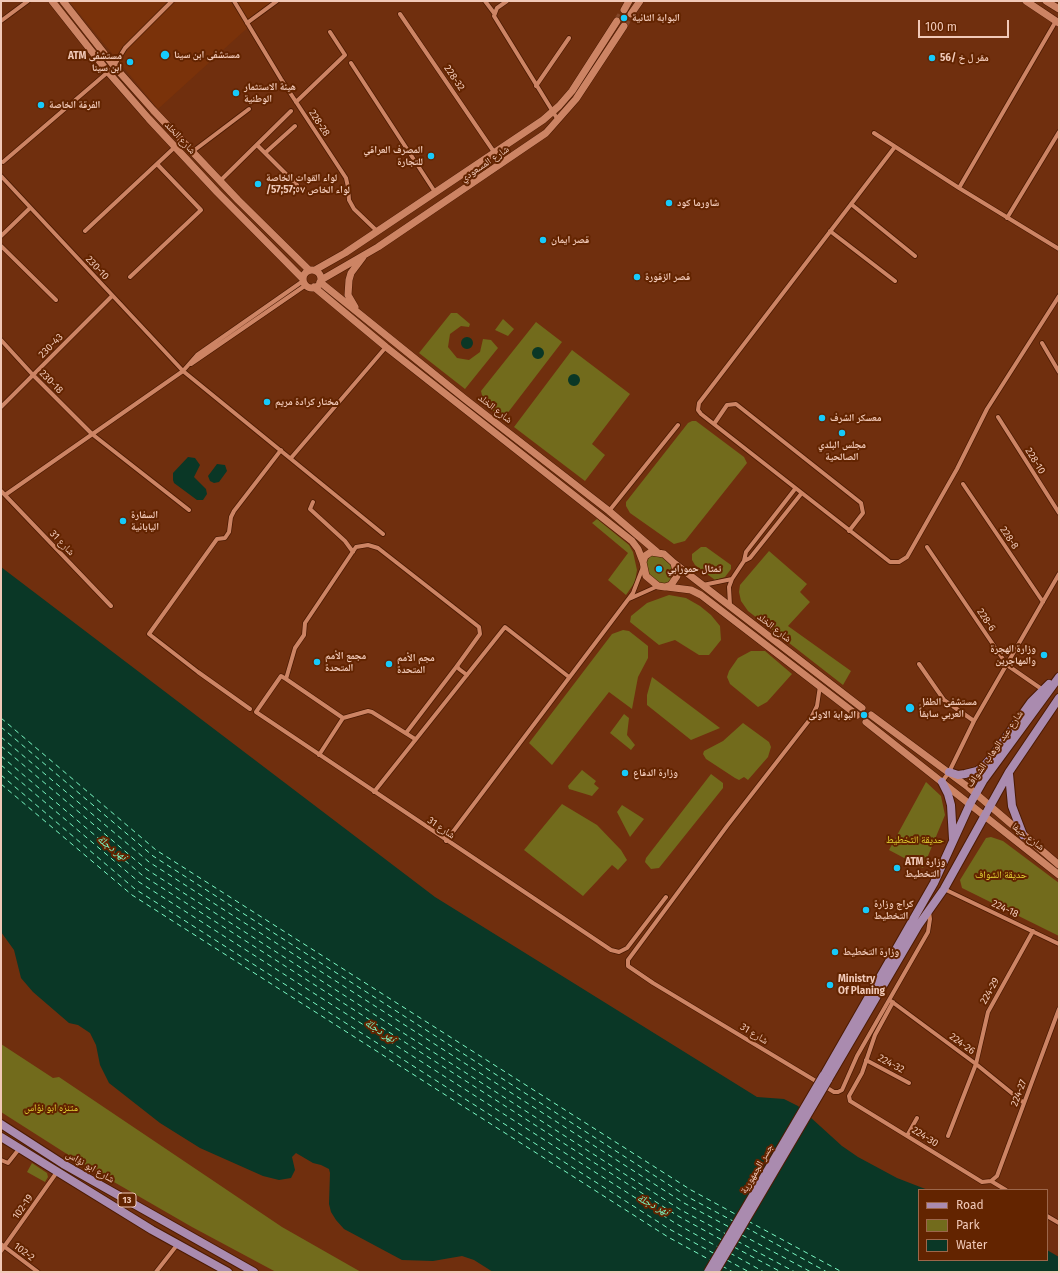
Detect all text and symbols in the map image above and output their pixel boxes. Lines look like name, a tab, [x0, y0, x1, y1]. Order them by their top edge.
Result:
place label: البوابة الثانية	[632, 12, 680, 24]
scale bar	[920, 12, 1011, 38]
marker: البوابة الثانية	[619, 13, 629, 23]
text: 100 m	[925, 20, 957, 34]
marker: مستشفى ابن سينا	[159, 49, 171, 61]
place label: مستشفى ابن سينا	[174, 49, 240, 61]
place label: ATM مستشفى ابن سينا	[68, 50, 122, 74]
place label: مقر ل خ /56	[940, 52, 989, 64]
marker: مقر ل خ /56	[927, 53, 937, 63]
marker: ATM مستشفى ابن سينا	[125, 57, 135, 67]
street label: 228-32	[441, 63, 467, 93]
place label: هيئة الاستثمار الوطنية	[244, 81, 296, 104]
marker: هيئة الاستثمار الوطنية	[231, 88, 241, 98]
place label: الفرقة الخاصة	[49, 99, 100, 111]
marker: الفرقة الخاصة	[36, 100, 46, 110]
street label: 228-28	[306, 107, 332, 139]
street label: شارع الخلد	[162, 119, 198, 157]
street label: شارع المسعودي	[458, 143, 512, 185]
place label: المصرف العراقي للتجارة	[363, 144, 423, 168]
marker: المصرف العراقي للتجارة	[426, 151, 436, 161]
place label: لواء القوات الخاصة /57;لواء الخاص ٥٧;57	[266, 172, 350, 196]
marker: لواء القوات الخاصة /57;لواء الخاص ٥٧;57	[253, 179, 263, 189]
place label: شاورما كود	[677, 197, 719, 209]
marker: شاورما كود	[664, 198, 674, 208]
place label: قصر ايمان	[551, 234, 589, 246]
marker: قصر ايمان	[538, 235, 548, 245]
street label: 230-10	[83, 253, 111, 283]
place label: قصر الزقورة	[645, 271, 690, 283]
marker: قصر الزقورة	[632, 272, 642, 282]
street label: 230-43	[36, 331, 66, 361]
street label: 230-18	[37, 368, 65, 396]
street label: شارع الخلد	[476, 392, 514, 426]
place label: مختار كرادة مريم	[275, 396, 339, 408]
marker: مختار كرادة مريم	[262, 397, 272, 407]
place label: معسكر الشرف	[830, 412, 882, 424]
marker: معسكر الشرف	[817, 413, 827, 423]
marker: مجلس البلدي الصالحية	[837, 428, 847, 438]
place label: مجلس البلدي الصالحية	[818, 439, 866, 462]
street label: 228-10	[1022, 446, 1048, 476]
place label: السفارة اليابانية	[131, 509, 159, 532]
marker: السفارة اليابانية	[118, 516, 128, 526]
street label: 228-8	[997, 524, 1021, 552]
street label: شارع 31	[47, 528, 77, 558]
place label: تمثال حمورابي	[667, 563, 721, 575]
marker: تمثال حمورابي	[654, 564, 664, 574]
street label: 228-6	[974, 606, 998, 634]
street label: شارع الخلد	[755, 611, 793, 645]
place label: وزارة الهجرة والمهاجرين	[990, 643, 1036, 666]
place label: مجمع الأمم المتحدة	[325, 650, 366, 674]
marker: وزارة الهجرة والمهاجرين	[1039, 650, 1049, 660]
place label: مجم الأمم المتحدة	[397, 652, 435, 676]
marker: مجمع الأمم المتحدة	[312, 657, 322, 667]
marker: مجم الأمم المتحدة	[384, 659, 394, 669]
place label: مستشفى الطفل العربي سابقاً	[919, 696, 977, 720]
marker: مستشفى الطفل العربي سابقاً	[904, 702, 916, 714]
street label: شارع عبد الوهاب الشواف	[964, 708, 1026, 790]
place label: البوابة الاولى	[808, 709, 856, 721]
marker: البوابة الاولى	[859, 710, 869, 720]
place label: وزارة الدفاع	[633, 767, 678, 779]
marker: وزارة الدفاع	[620, 768, 630, 778]
street label: شارع 31	[425, 814, 457, 842]
street label: شارع حيفا	[1009, 821, 1047, 853]
water label: نهر دجلة	[95, 833, 129, 863]
park label: حديقة التخطيط	[886, 834, 944, 846]
place label: ATM وزارة التخطيط	[905, 856, 945, 880]
marker: ATM وزارة التخطيط	[892, 863, 902, 873]
park label: حديقة الشواف	[975, 869, 1027, 881]
place label: كراج وزارة التخطيط	[874, 898, 914, 922]
street label: 224-18	[990, 898, 1020, 920]
marker: كراج وزارة التخطيط	[861, 905, 871, 915]
place label: وزارة التخطيط	[843, 946, 899, 958]
marker: وزارة التخطيط	[830, 947, 840, 957]
place label: Ministry Of Planing	[838, 973, 885, 996]
street label: 224-29	[978, 976, 1002, 1006]
marker: Ministry Of Planing	[825, 980, 835, 990]
water label: نهر دجلة	[362, 1016, 398, 1046]
street label: شارع 31	[738, 1021, 770, 1047]
street label: 224-26	[947, 1031, 977, 1057]
street label: 224-32	[876, 1052, 906, 1076]
street label: 224-27	[1008, 1078, 1030, 1108]
park label: متنزه ابو نؤاس	[24, 1102, 78, 1114]
street label: 224-30	[910, 1124, 940, 1150]
street label: جسر الجمهورية	[738, 1142, 776, 1196]
street label: شارع ابو نؤاس	[64, 1148, 116, 1186]
legend	[918, 1189, 1048, 1261]
water label: نهر دجلة	[635, 1191, 671, 1219]
street label: 102-19	[10, 1192, 36, 1222]
road number: 13	[118, 1193, 136, 1207]
text: Road	[956, 1198, 984, 1212]
text: Park	[956, 1218, 980, 1232]
text: Water	[956, 1238, 987, 1252]
street label: 102-2	[11, 1240, 37, 1264]

